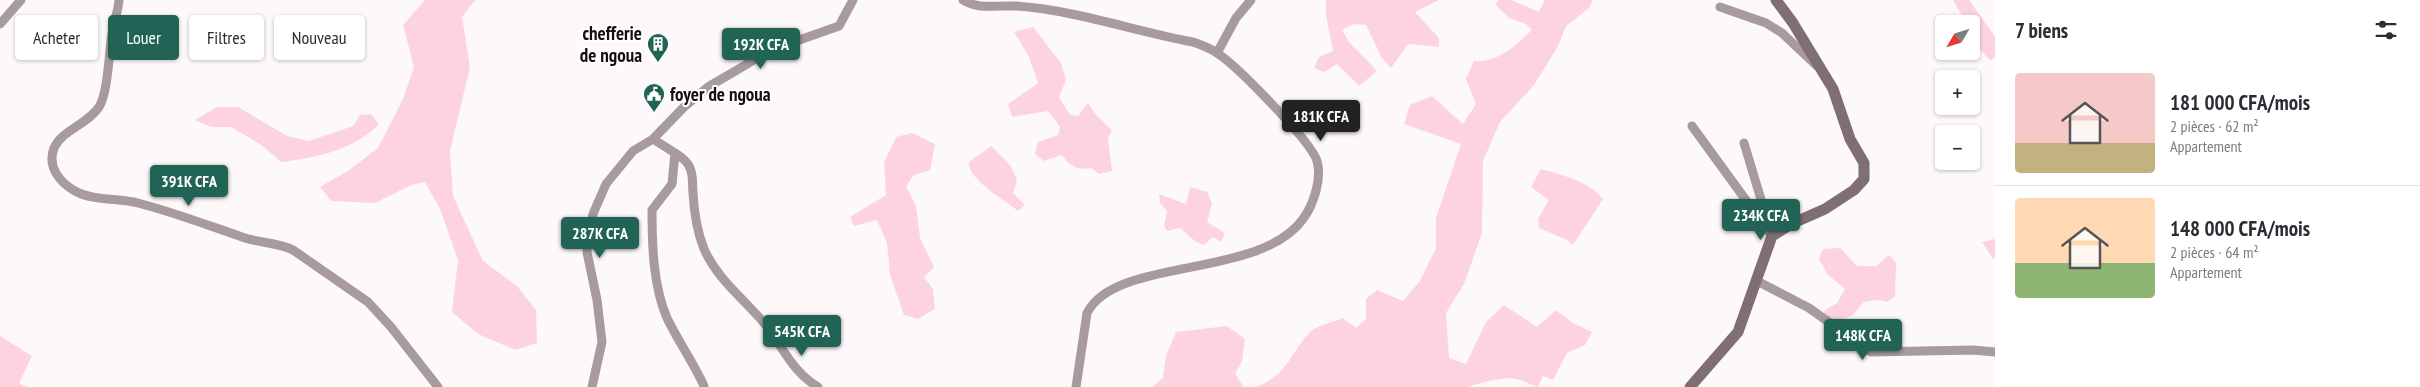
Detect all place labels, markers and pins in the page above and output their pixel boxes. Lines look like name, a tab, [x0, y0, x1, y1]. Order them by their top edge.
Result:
place label: chefferie de ngoua	[580, 21, 642, 67]
pin: 192K CFA	[709, 28, 813, 70]
building icon: chefferie de ngoua	[646, 32, 670, 63]
public building icon: foyer de ngoua	[642, 82, 666, 113]
place label: foyer de ngoua	[670, 82, 771, 106]
pin: 181K CFA	[1269, 100, 1373, 142]
pin: 391K CFA	[137, 164, 241, 207]
pin: 234K CFA	[1709, 198, 1813, 241]
pin: 287K CFA	[548, 216, 652, 259]
pin: 545K CFA	[750, 314, 854, 357]
pin: 148K CFA	[1811, 318, 1915, 361]

